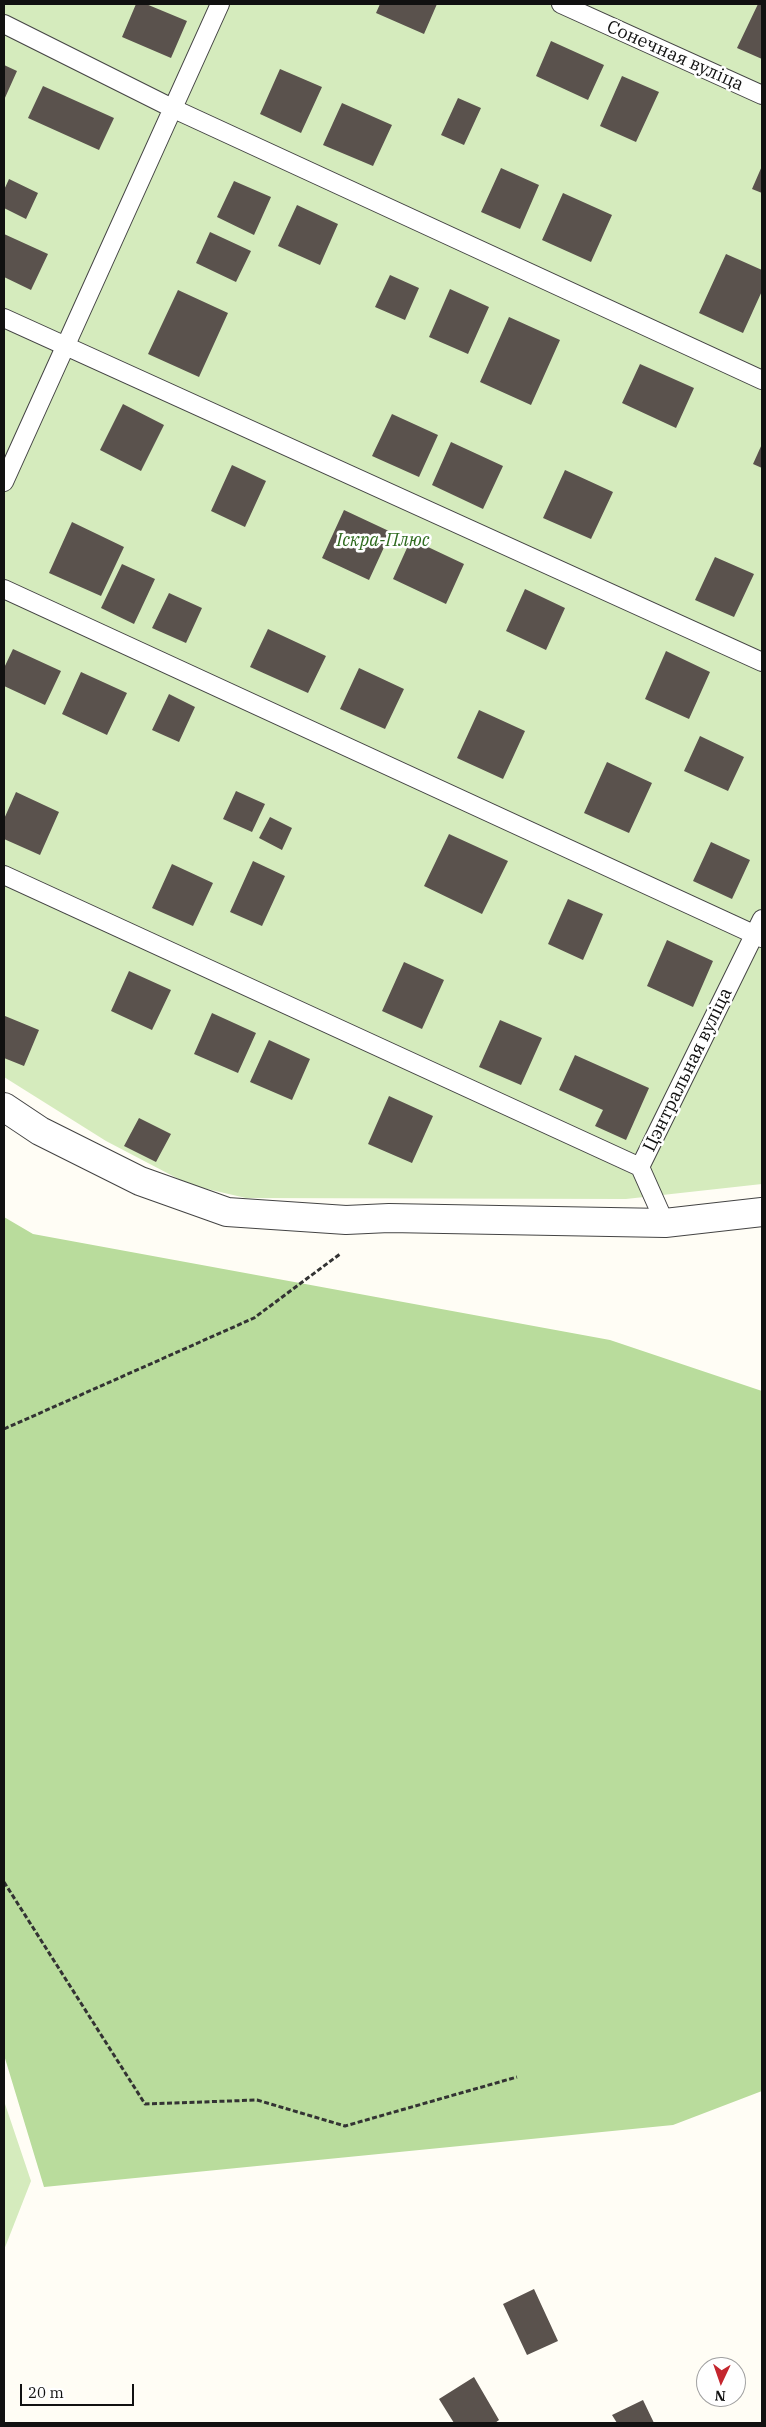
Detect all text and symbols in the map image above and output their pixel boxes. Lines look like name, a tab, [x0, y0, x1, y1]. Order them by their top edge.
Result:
street label: Сонечная вуліца	[603, 16, 747, 96]
park label: Іскра-Плюс	[337, 530, 429, 552]
street label: Цэнтральная вуліца	[639, 984, 737, 1156]
north arrow	[696, 2357, 746, 2407]
scale bar	[22, 2374, 136, 2406]
text: 20 m	[28, 2383, 64, 2402]
text: N	[714, 2387, 726, 2405]

